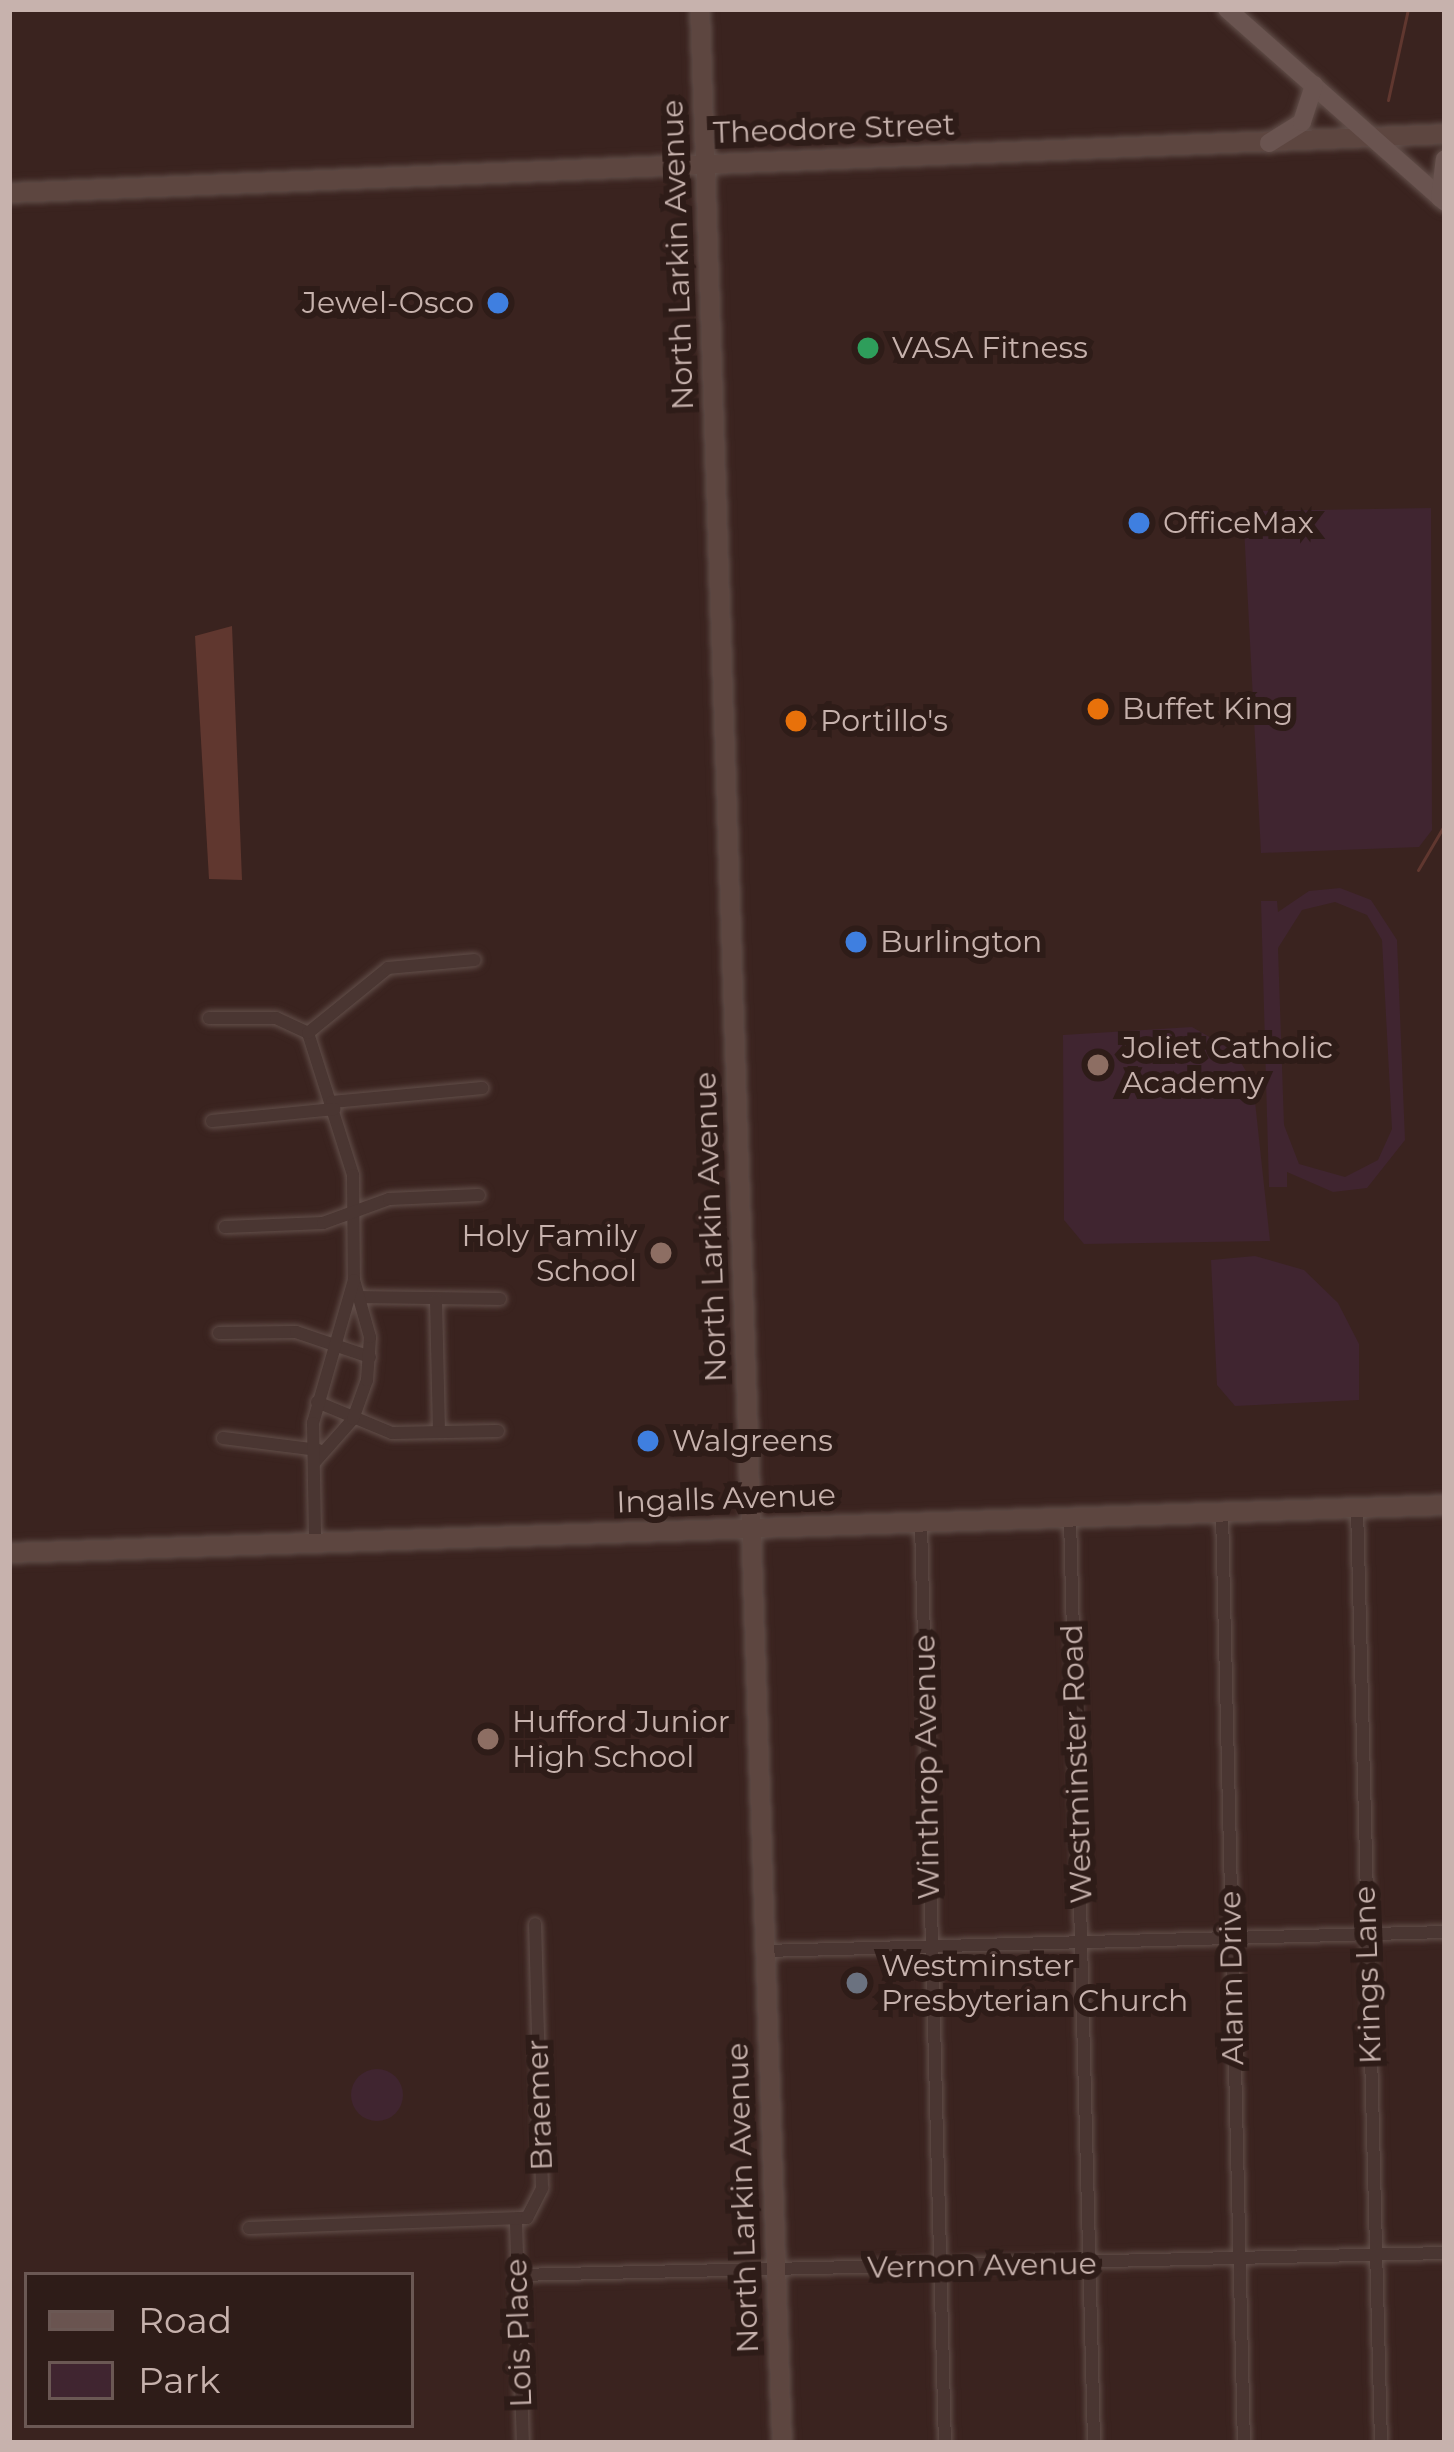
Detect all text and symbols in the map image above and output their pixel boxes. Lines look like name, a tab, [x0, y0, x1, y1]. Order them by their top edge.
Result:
street label: North Larkin Avenue	[655, 99, 701, 411]
street label: Theodore Street	[712, 107, 956, 151]
place label: Jewel-Osco	[302, 285, 474, 321]
marker: Jewel-Osco	[485, 290, 511, 316]
place label: VASA Fitness	[892, 330, 1088, 366]
marker: VASA Fitness	[855, 335, 881, 361]
place label: OfficeMax	[1163, 505, 1314, 541]
marker: OfficeMax	[1126, 510, 1152, 536]
place label: Buffet King	[1122, 691, 1293, 727]
marker: Buffet King	[1085, 696, 1111, 722]
place label: Portillo's	[820, 703, 948, 739]
marker: Portillo's	[783, 708, 809, 734]
place label: Burlington	[880, 924, 1042, 960]
marker: Burlington	[843, 929, 869, 955]
place label: Joliet Catholic Academy	[1122, 1030, 1333, 1100]
marker: Joliet Catholic Academy	[1085, 1052, 1111, 1078]
street label: North Larkin Avenue	[688, 1071, 734, 1383]
place label: Holy Family School	[462, 1218, 637, 1288]
marker: Holy Family School	[648, 1240, 674, 1266]
place label: Walgreens	[672, 1423, 833, 1459]
marker: Walgreens	[635, 1428, 661, 1454]
street label: Ingalls Avenue	[616, 1477, 836, 1521]
street label: Westminster Road	[1054, 1624, 1100, 1904]
street label: Winthrop Avenue	[907, 1634, 947, 1900]
place label: Hufford Junior High School	[512, 1704, 730, 1774]
marker: Hufford Junior High School	[475, 1726, 501, 1752]
street label: Krings Lane	[1347, 1885, 1389, 2065]
street label: Alann Drive	[1212, 1891, 1252, 2065]
place label: Westminster Presbyterian Church	[881, 1948, 1188, 2018]
marker: Westminster Presbyterian Church	[844, 1970, 870, 1996]
street label: Braemer	[520, 2039, 560, 2171]
street label: North Larkin Avenue	[720, 2042, 766, 2354]
street label: Vernon Avenue	[867, 2246, 1097, 2286]
street label: Lois Place	[498, 2258, 540, 2408]
legend	[24, 2272, 414, 2428]
text: Road	[138, 2298, 232, 2342]
text: Park	[138, 2358, 220, 2402]

